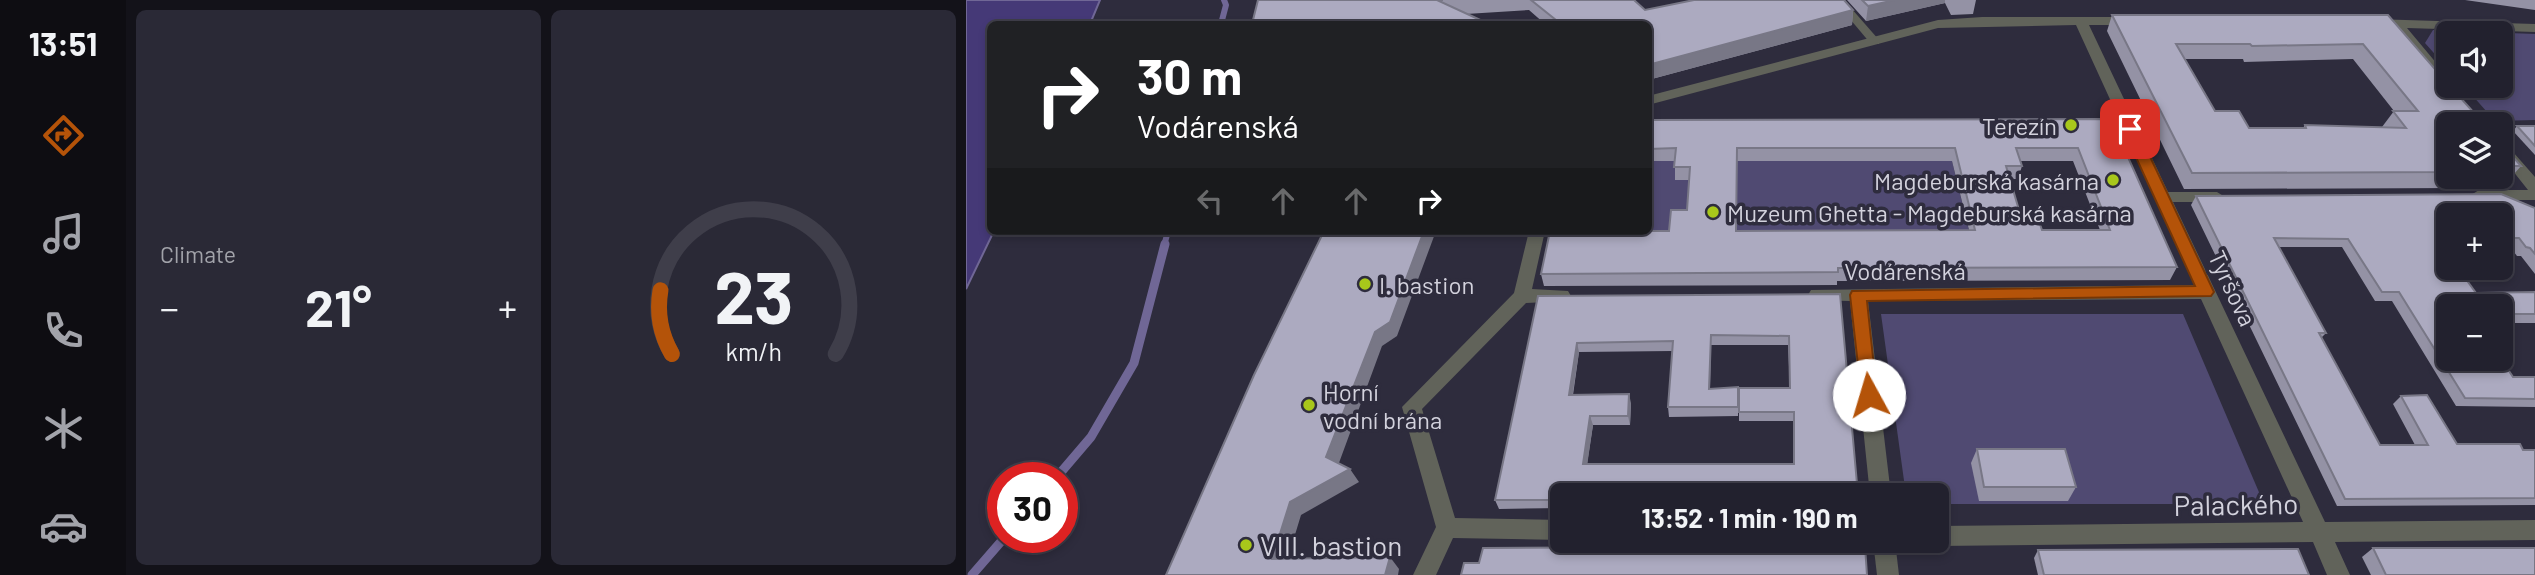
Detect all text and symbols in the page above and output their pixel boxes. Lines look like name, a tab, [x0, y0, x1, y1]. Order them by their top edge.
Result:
map controls	[2436, 21, 2513, 371]
button: sound	[2436, 21, 2513, 98]
text: 13:51	[29, 24, 97, 62]
text: 30 m	[1137, 46, 1242, 105]
icon: right	[1022, 49, 1113, 140]
pin	[2100, 99, 2160, 159]
text: Vodárenská	[1137, 106, 1299, 144]
icon: arrive	[2111, 110, 2149, 148]
icon: directions	[39, 111, 88, 160]
place label: Terezín	[1982, 111, 2057, 140]
button: layers	[2436, 112, 2513, 189]
marker: Terezín	[2063, 117, 2079, 133]
place label: Magdeburská kasárna	[1874, 166, 2099, 195]
marker: Magdeburská kasárna	[2105, 172, 2121, 188]
icon: left	[1191, 182, 1229, 220]
icon: ahead	[1264, 182, 1302, 220]
icon: ahead	[1337, 182, 1375, 220]
icon: right	[1410, 182, 1448, 220]
place label: Muzeum Ghetta - Magdeburská kasárna	[1727, 198, 2132, 227]
button: +	[2436, 203, 2513, 280]
marker: Muzeum Ghetta - Magdeburská kasárna	[1705, 204, 1721, 220]
icon: music	[39, 209, 88, 258]
text: Climate	[160, 240, 236, 268]
street label: Tyršova	[2203, 246, 2263, 330]
text: 23	[714, 251, 793, 339]
street label: Vodárenská	[1844, 256, 1966, 285]
place label: I. bastion	[1379, 270, 1474, 299]
text: 21°	[305, 275, 372, 337]
marker: I. bastion	[1357, 276, 1373, 292]
text: −	[160, 284, 179, 330]
text: +	[498, 284, 517, 330]
button: −	[2436, 294, 2513, 371]
icon: phone	[39, 306, 88, 355]
text: km/h	[725, 335, 782, 365]
position arrow	[1832, 358, 1906, 432]
place label: Horní vodní brána	[1323, 377, 1442, 434]
marker: Horní vodní brána	[1301, 397, 1317, 413]
icon: climate	[39, 404, 88, 453]
speed limit sign: 30	[987, 462, 1078, 553]
street label: Palackého	[2173, 486, 2299, 522]
icon: car	[39, 502, 88, 551]
text: 13:52 · 1 min · 190 m	[1641, 502, 1858, 533]
place label: VIII. bastion	[1260, 528, 1402, 562]
marker: VIII. bastion	[1238, 537, 1254, 553]

